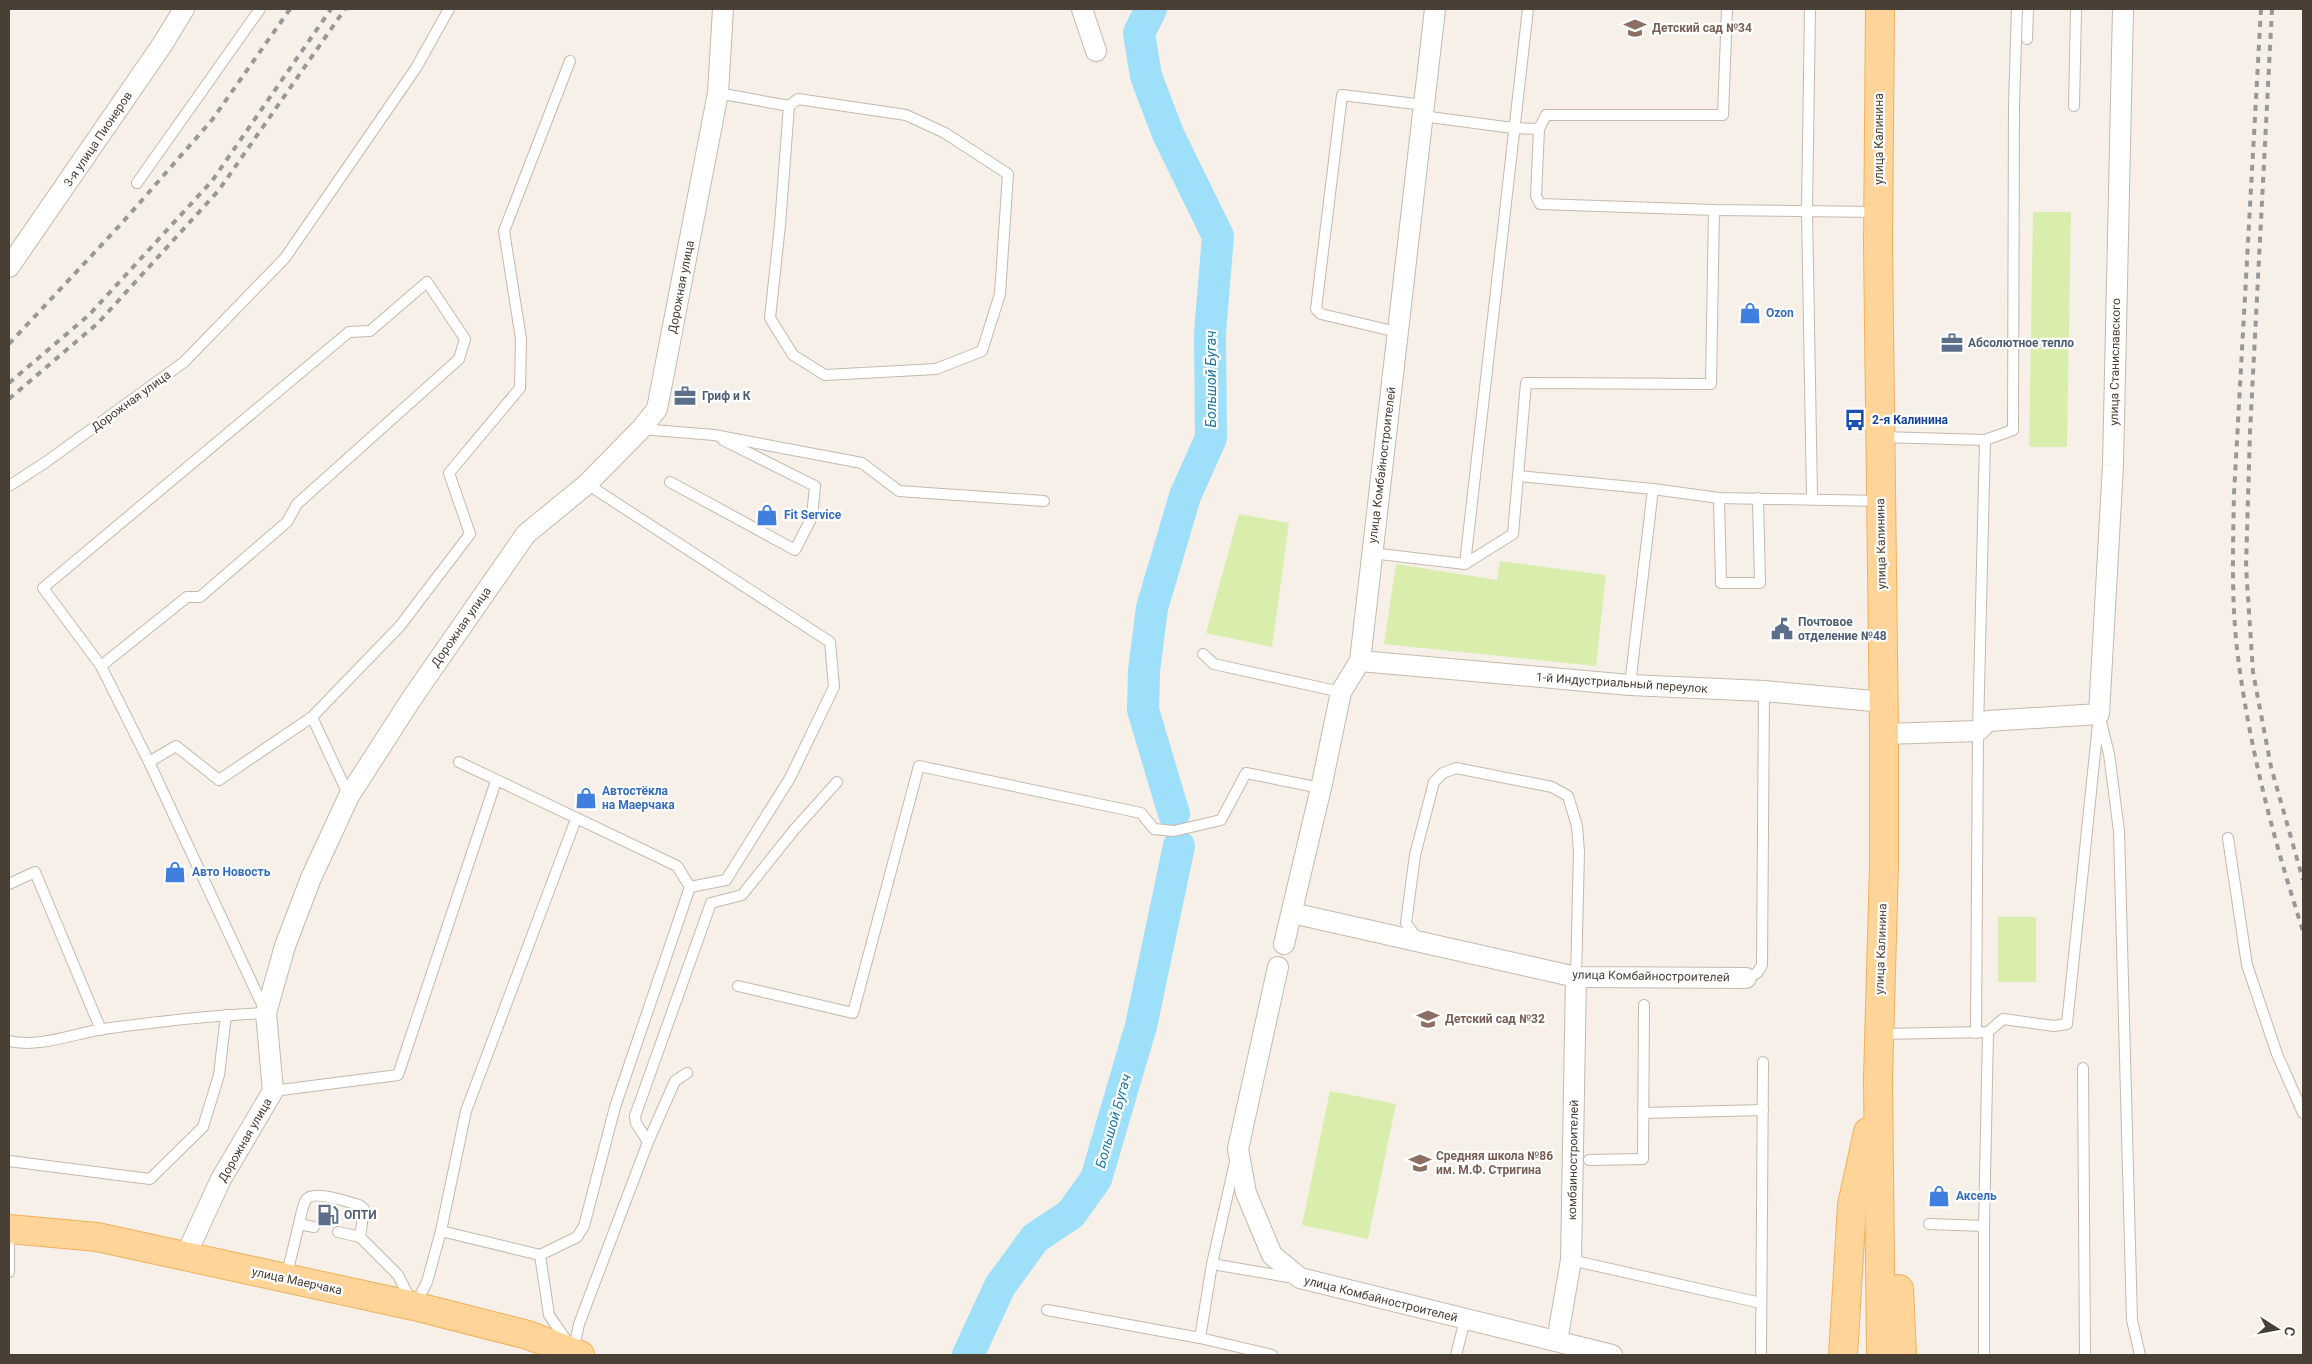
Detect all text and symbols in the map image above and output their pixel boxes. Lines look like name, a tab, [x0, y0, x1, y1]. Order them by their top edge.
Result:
school or university icon: Детский сад №34	[1622, 15, 1648, 41]
place label: Детский сад №34	[1652, 21, 1752, 35]
street label: 3-я улица Пионеров	[61, 89, 135, 189]
street label: улица Калинина	[1872, 93, 1886, 185]
street label: Дорожная улица	[665, 239, 697, 335]
street label: улица Станиславского	[2107, 298, 2123, 426]
shop icon: Ozon	[1737, 300, 1763, 326]
place label: Ozon	[1766, 306, 1794, 320]
water label: Большой Бугач	[1203, 330, 1219, 428]
office icon: Абсолютное тепло	[1939, 330, 1965, 356]
place label: Абсолютное тепло	[1968, 336, 2074, 350]
street label: Дорожная улица	[89, 368, 173, 434]
office icon: Гриф и К	[672, 383, 698, 409]
street label: улица Комбайностроителей	[1365, 386, 1399, 544]
place label: Гриф и К	[702, 389, 751, 403]
bus stop icon: 2-я Калинина	[1842, 407, 1868, 433]
place label: 2-я Калинина	[1872, 413, 1948, 427]
street label: улица Калинина	[1873, 498, 1889, 590]
shop icon: Fit Service	[754, 502, 780, 528]
place label: Fit Service	[784, 508, 842, 522]
street label: Дорожная улица	[428, 584, 494, 670]
place label: Почтовое отделение №48	[1798, 615, 1887, 643]
public building icon: Почтовое отделение №48	[1769, 616, 1795, 642]
street label: 1-й Индустриальный переулок	[1536, 670, 1709, 696]
place label: Автостёкла на Маерчака	[602, 784, 675, 812]
shop icon: Автостёкла на Маерчака	[573, 785, 599, 811]
shop icon: Авто Новость	[162, 859, 188, 885]
place label: Авто Новость	[192, 865, 271, 879]
street label: улица Калинина	[1872, 903, 1890, 995]
street label: улица Комбайностроителей	[1572, 968, 1730, 984]
school or university icon: Детский сад №32	[1415, 1006, 1441, 1032]
place label: Детский сад №32	[1445, 1012, 1545, 1026]
water label: Большой Бугач	[1092, 1072, 1134, 1170]
street label: Дорожная улица	[215, 1096, 275, 1184]
street label: комбаиностроителей	[1565, 1100, 1581, 1220]
place label: Средняя школа №86 им. М.Ф. Стригина	[1436, 1149, 1553, 1177]
school or university icon: Средняя школа №86 им. М.Ф. Стригина	[1407, 1150, 1433, 1176]
shop icon: Аксель	[1926, 1183, 1952, 1209]
place label: Аксель	[1956, 1189, 1997, 1203]
fuel station icon: ОПТИ	[315, 1202, 341, 1228]
place label: ОПТИ	[344, 1208, 377, 1222]
street label: улица Маерчака	[251, 1265, 343, 1297]
street label: улица Комбайностроителей	[1303, 1273, 1459, 1325]
north arrow	[2252, 1304, 2302, 1354]
text: С	[2281, 1325, 2298, 1338]

